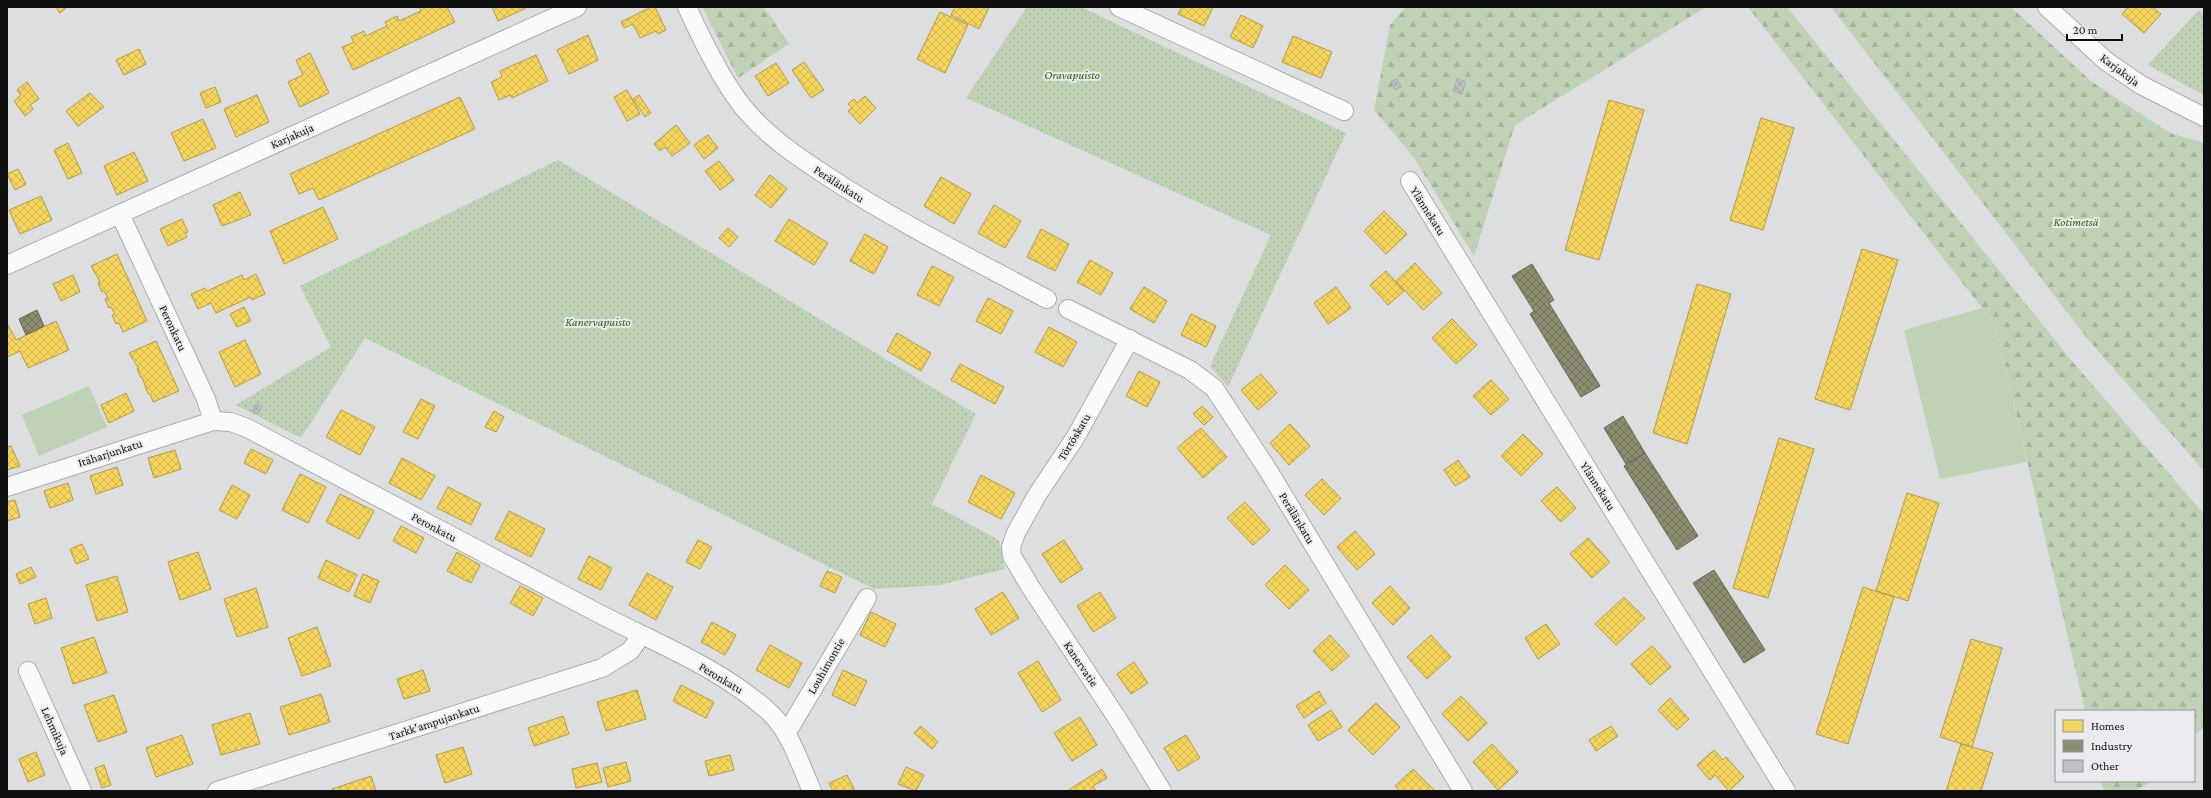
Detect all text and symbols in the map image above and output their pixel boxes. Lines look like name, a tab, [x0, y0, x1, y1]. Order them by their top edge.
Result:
scale bar	[2067, 16, 2122, 42]
text: 20 m	[2073, 23, 2098, 37]
street label: Karjakuja	[2098, 51, 2143, 90]
park label: Oravapuisto	[1044, 68, 1100, 82]
street label: Karjakuja	[268, 120, 316, 152]
street label: Perälänkatu	[811, 163, 867, 206]
street label: Ylännekatu	[1408, 184, 1449, 238]
park label: Kotimetsä	[2054, 215, 2099, 229]
street label: Peronkatu	[156, 303, 190, 354]
park label: Kanervapuisto	[565, 315, 631, 329]
street label: Törtöskatu	[1055, 410, 1094, 463]
street label: Itäharjunkatu	[76, 436, 144, 470]
street label: Ylännekatu	[1578, 459, 1619, 513]
street label: Perälänkatu	[1276, 490, 1318, 547]
street label: Peronkatu	[409, 509, 459, 545]
street label: Louhimontie	[804, 636, 848, 696]
street label: Kanervatie	[1061, 639, 1101, 689]
street label: Peronkatu	[696, 659, 746, 697]
street label: Tarkk'ampujankatu	[387, 701, 482, 743]
street label: Lehmikuja	[38, 705, 72, 758]
legend	[2055, 710, 2195, 782]
text: Homes	[2091, 719, 2125, 733]
text: Industry	[2091, 739, 2133, 753]
text: Other	[2091, 759, 2120, 773]

